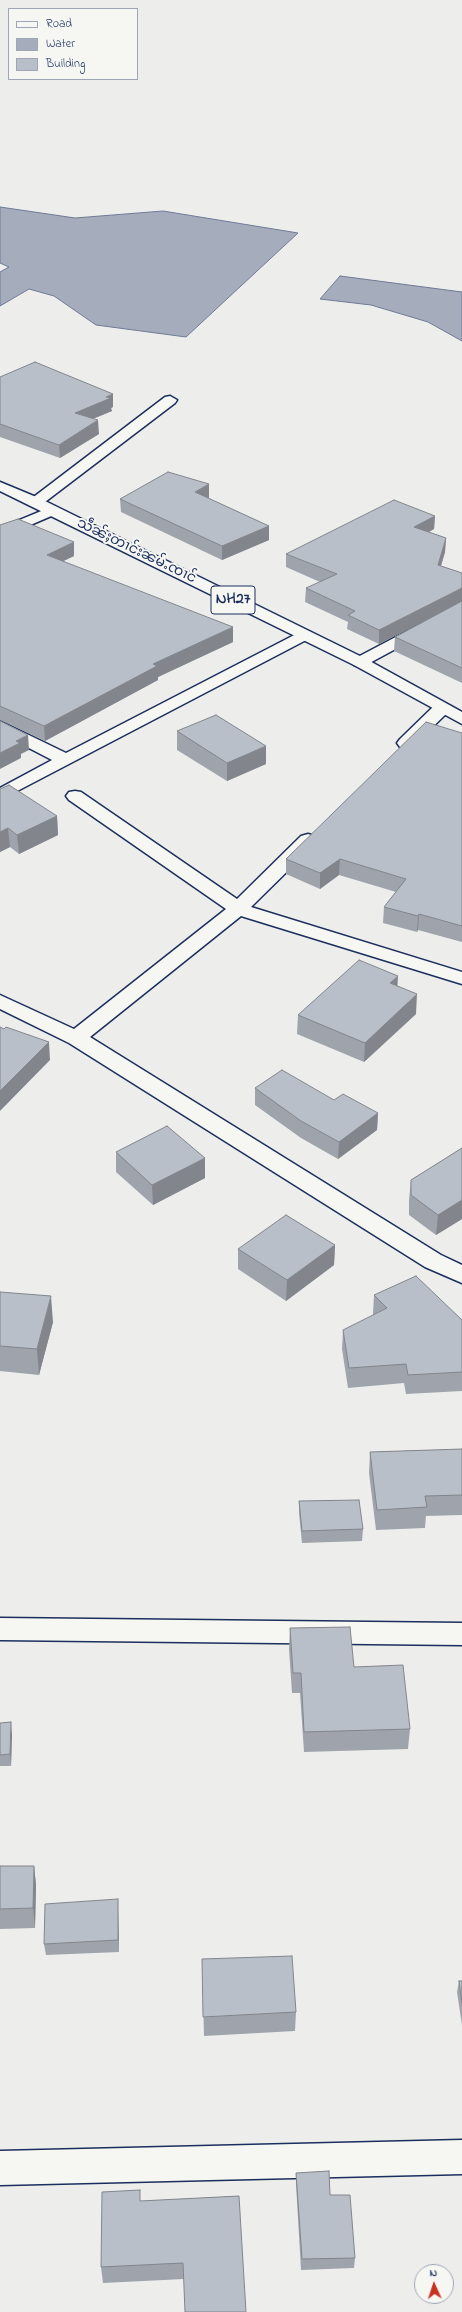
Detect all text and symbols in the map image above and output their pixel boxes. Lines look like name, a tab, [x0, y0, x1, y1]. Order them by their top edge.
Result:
legend	[8, 8, 138, 80]
text: Road	[46, 15, 72, 33]
text: Water	[46, 35, 75, 53]
text: Building	[46, 55, 85, 73]
street label: သဵၼ်ႈတၢင်းၼမ်ႉၸၢင်	[74, 516, 198, 588]
road number: NH27	[211, 586, 255, 614]
north arrow	[414, 2264, 454, 2304]
text: N	[429, 2265, 438, 2281]

